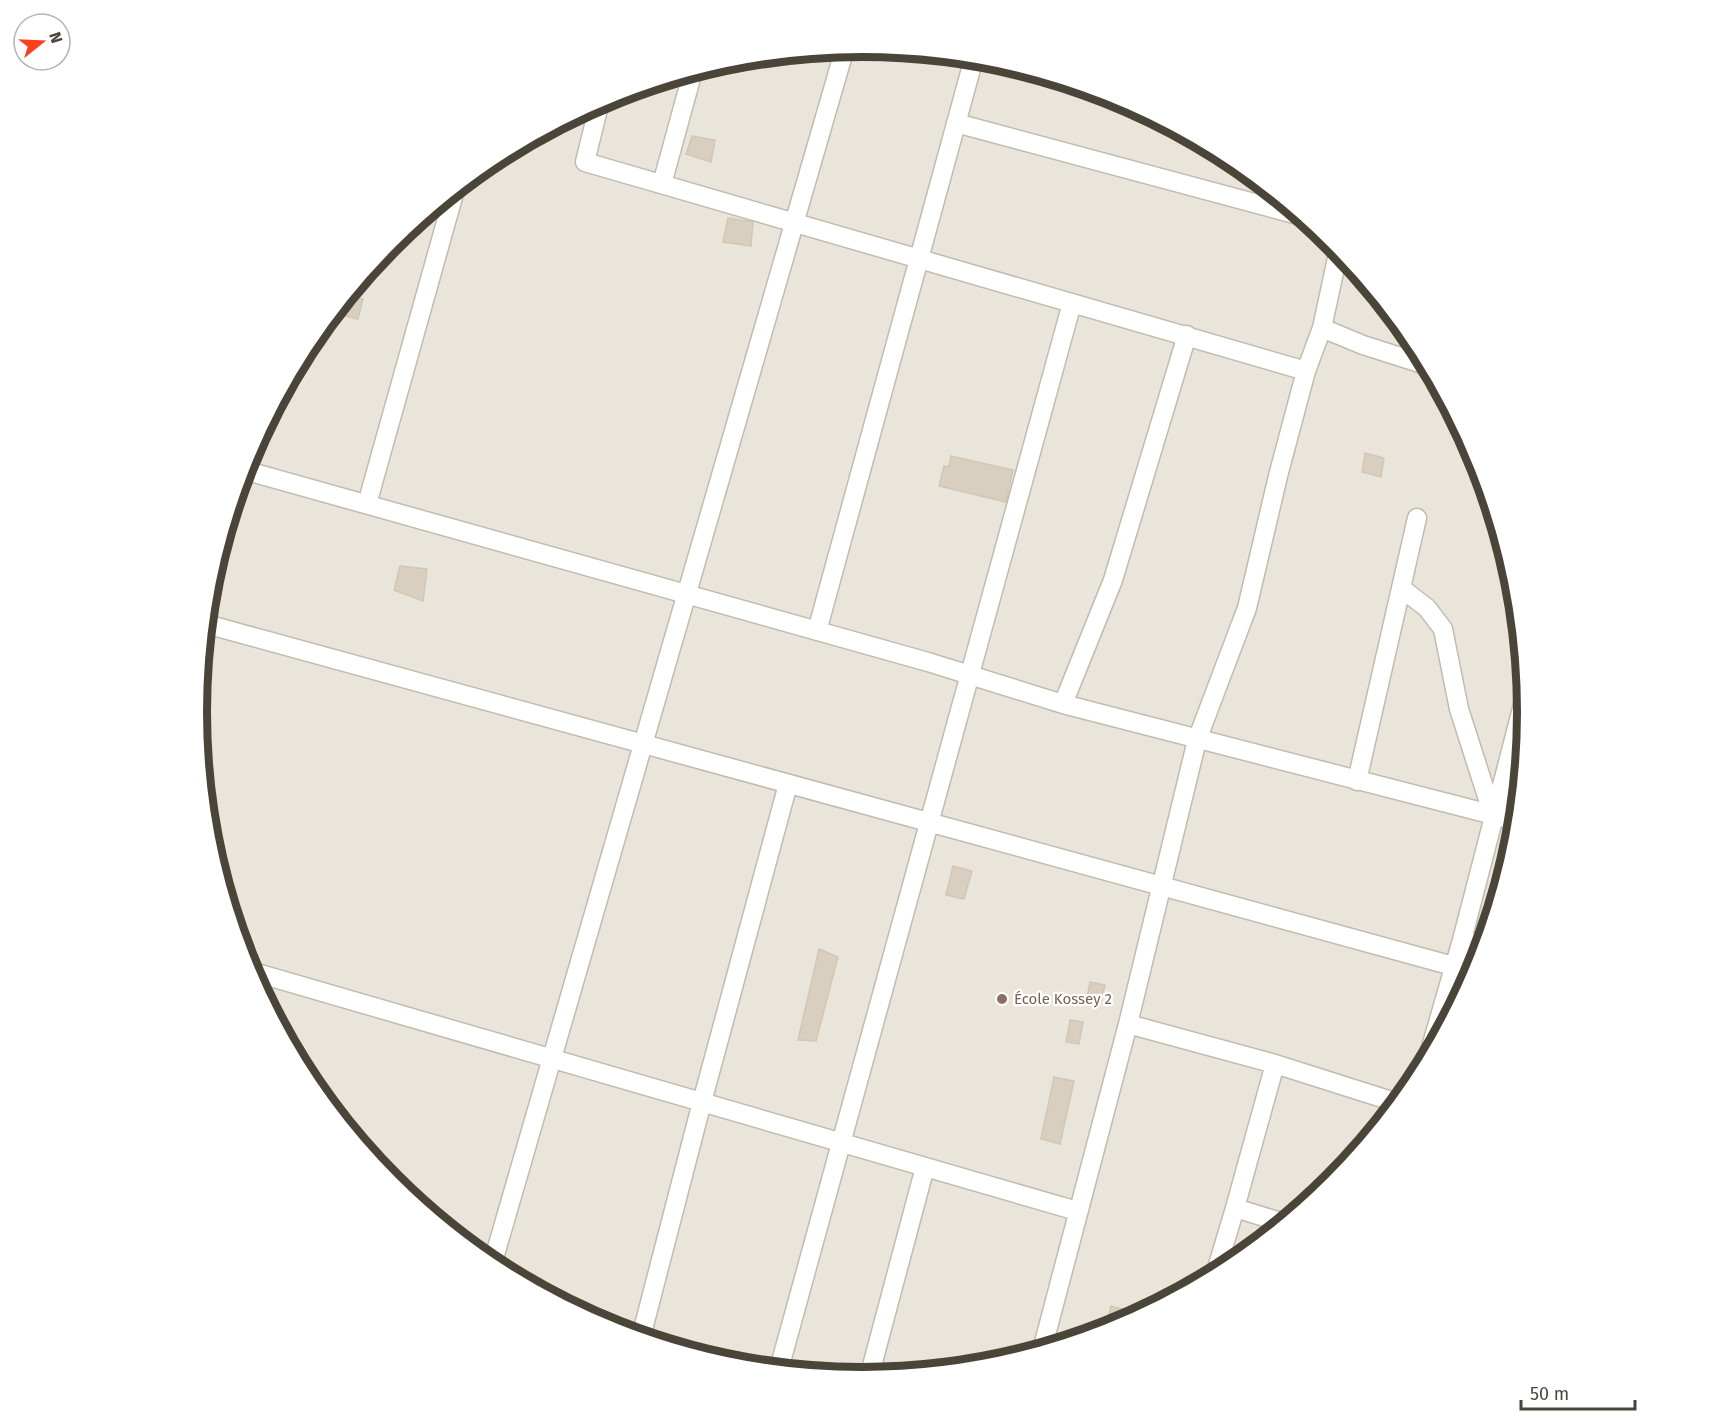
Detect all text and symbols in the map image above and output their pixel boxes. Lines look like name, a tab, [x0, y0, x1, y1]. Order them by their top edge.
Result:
north arrow	[12, 12, 72, 72]
text: N	[45, 30, 66, 45]
place label: École Kossey 2	[1014, 990, 1112, 1008]
marker: École Kossey 2	[995, 992, 1009, 1006]
scale bar	[1521, 1373, 1635, 1411]
text: 50 m	[1530, 1383, 1569, 1405]

